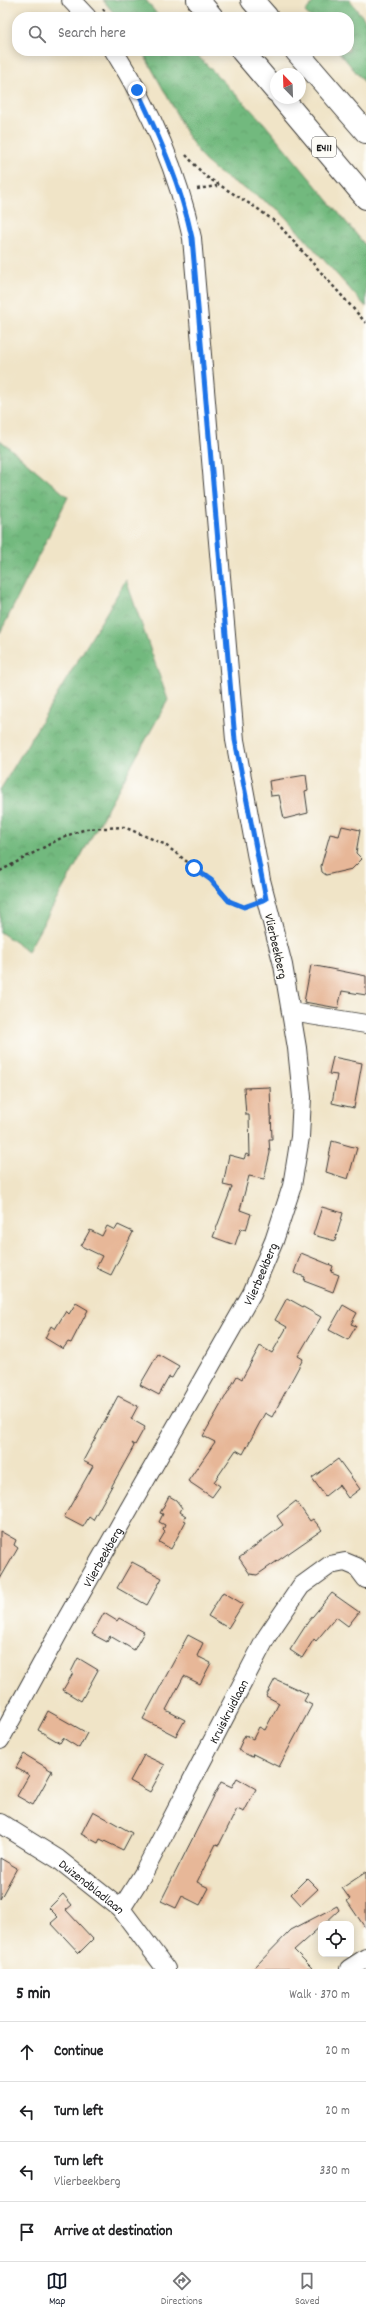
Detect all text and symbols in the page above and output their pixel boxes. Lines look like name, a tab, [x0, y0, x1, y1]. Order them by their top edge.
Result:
search box	[12, 12, 354, 56]
icon: search	[26, 23, 48, 45]
text: Search here	[58, 23, 126, 45]
north arrow	[270, 68, 306, 104]
route end	[128, 81, 146, 99]
road number: E411	[312, 137, 336, 157]
route start	[185, 859, 203, 877]
street label: Vlierbeekberg	[258, 912, 291, 981]
street label: Vlierbeekberg	[240, 1240, 284, 1310]
street label: Vlierbeekberg	[79, 1524, 129, 1591]
street label: Kruiskruidlaan	[205, 1677, 255, 1748]
street label: Duizendbladlaan	[54, 1856, 129, 1919]
map controls	[318, 1921, 354, 1957]
button: locate	[318, 1921, 354, 1957]
text: 5 min	[16, 1983, 50, 2007]
text: Walk · 370 m	[289, 1986, 350, 2005]
icon: ahead	[16, 2041, 38, 2063]
text: Continue	[54, 2041, 103, 2063]
text: 20 m	[325, 2042, 350, 2061]
icon: left	[16, 2101, 38, 2123]
text: Turn left	[54, 2101, 103, 2123]
text: 20 m	[325, 2102, 350, 2121]
text: Turn left	[54, 2151, 103, 2173]
icon: left	[16, 2161, 38, 2183]
text: 330 m	[319, 2162, 350, 2181]
text: Vlierbeekberg	[54, 2173, 121, 2192]
icon: arrive	[16, 2221, 38, 2243]
text: Arrive at destination	[54, 2221, 172, 2243]
tab: Map	[46, 2270, 68, 2310]
tab: Directions	[161, 2270, 203, 2310]
tab: Saved	[295, 2270, 320, 2310]

